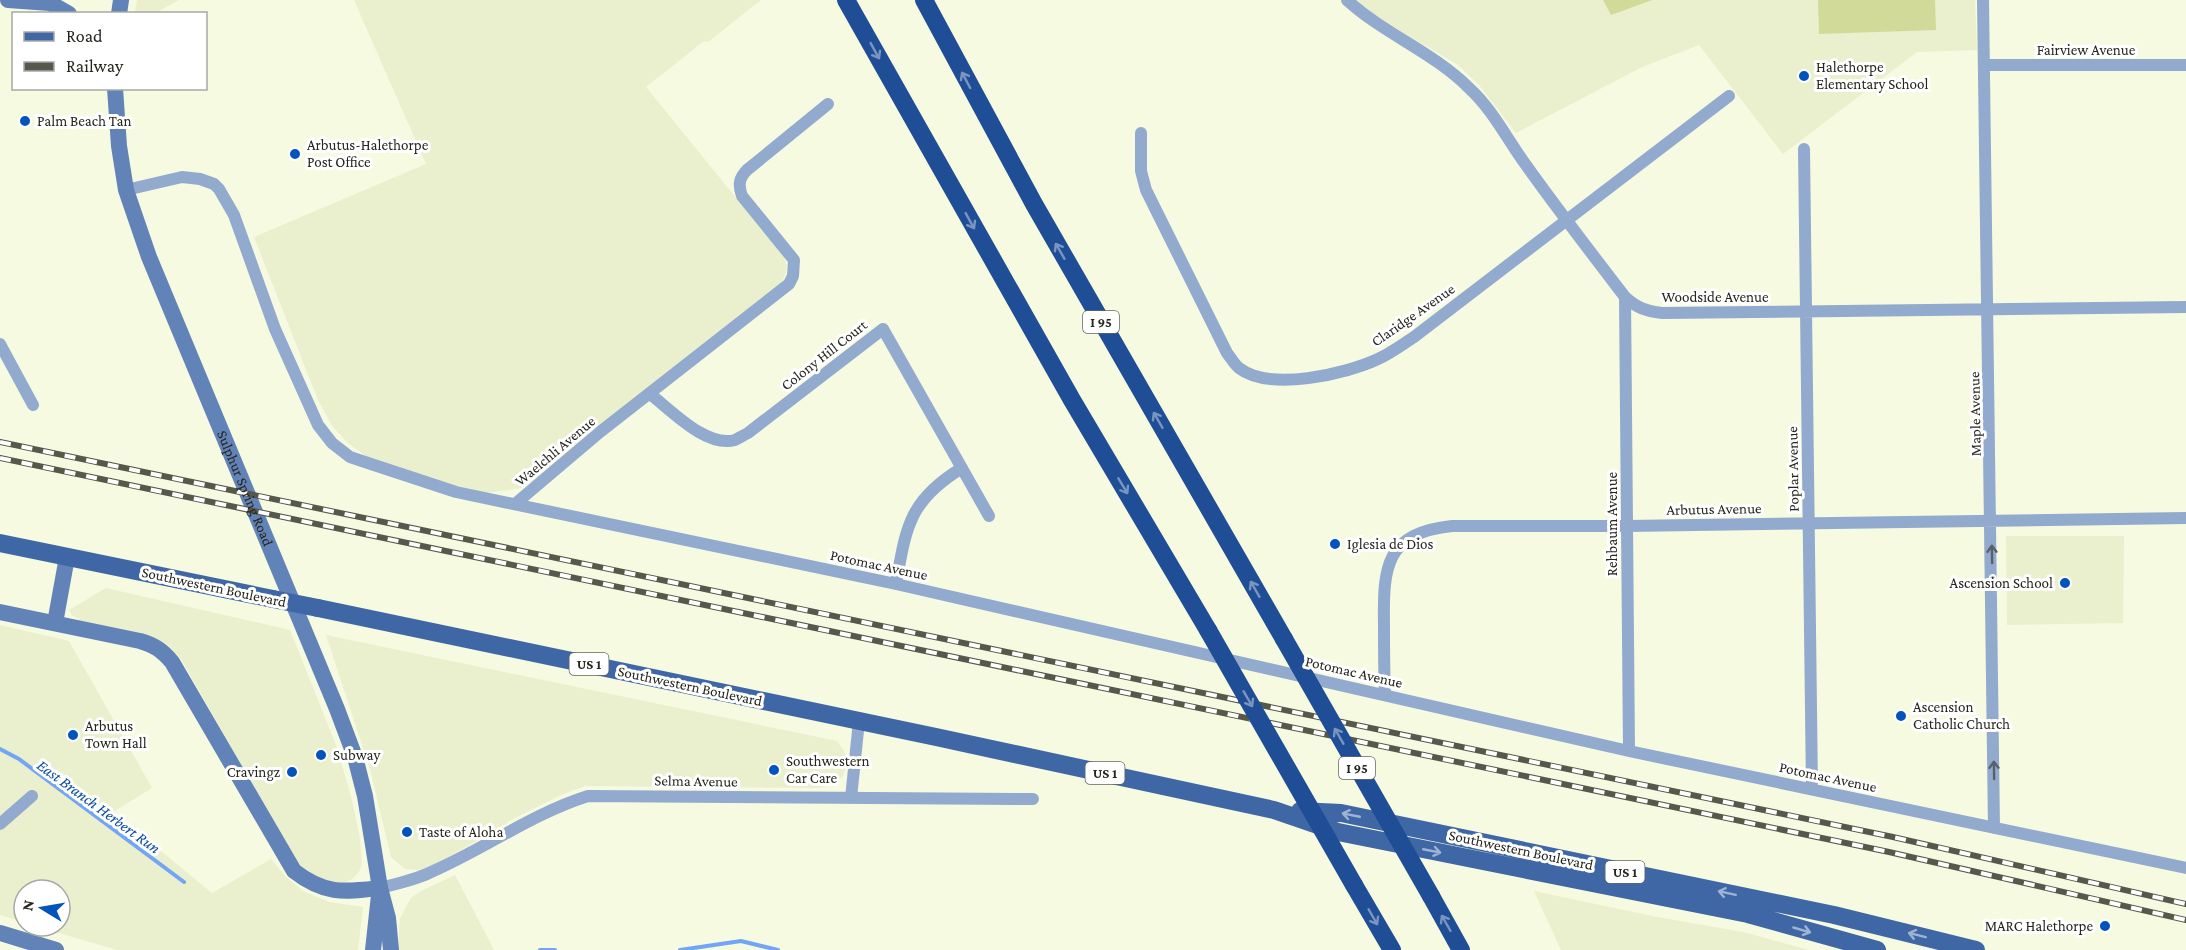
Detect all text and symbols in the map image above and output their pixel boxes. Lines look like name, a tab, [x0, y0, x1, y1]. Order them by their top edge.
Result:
legend	[12, 12, 207, 90]
text: Road	[66, 26, 103, 46]
one-way arrow	[869, 42, 881, 59]
street label: Fairview Avenue	[2037, 42, 2136, 58]
text: Railway	[66, 56, 124, 76]
place label: Halethorpe Elementary School	[1816, 59, 1928, 93]
marker: Halethorpe Elementary School	[1797, 69, 1811, 83]
one-way arrow	[960, 72, 971, 90]
place label: Palm Beach Tan	[37, 113, 131, 129]
marker: Palm Beach Tan	[18, 114, 32, 128]
place label: Arbutus-Halethorpe Post Office	[307, 137, 429, 170]
marker: Arbutus-Halethorpe Post Office	[288, 147, 302, 161]
one-way arrow	[965, 212, 977, 229]
one-way arrow	[1054, 243, 1066, 260]
street label: Claridge Avenue	[1368, 280, 1458, 350]
street label: Woodside Avenue	[1661, 289, 1769, 305]
road number: I 95	[1083, 311, 1119, 333]
street label: Colony Hill Court	[778, 316, 871, 394]
street label: Maple Avenue	[1966, 371, 1985, 457]
one-way arrow	[1151, 412, 1163, 429]
street label: Waelchli Avenue	[512, 413, 599, 489]
street label: Poplar Avenue	[1784, 426, 1803, 512]
street label: Sulphur Spring Road	[214, 428, 276, 549]
street label: Rehbaum Avenue	[1604, 471, 1620, 576]
one-way arrow	[1117, 477, 1129, 494]
street label: Arbutus Avenue	[1666, 500, 1762, 518]
place label: Iglesia de Dios	[1347, 536, 1434, 553]
marker: Iglesia de Dios	[1328, 537, 1342, 551]
one-way arrow	[1986, 544, 1998, 564]
street label: Potomac Avenue	[829, 547, 930, 583]
street label: Southwestern Boulevard	[140, 564, 288, 610]
place label: Ascension School	[1950, 575, 2053, 591]
marker: Ascension School	[2058, 576, 2072, 590]
one-way arrow	[1249, 581, 1261, 598]
road number: US 1	[570, 653, 608, 675]
street label: Potomac Avenue	[1304, 653, 1405, 691]
street label: Southwestern Boulevard	[616, 663, 764, 709]
one-way arrow	[1242, 690, 1254, 707]
place label: Ascension Catholic Church	[1913, 699, 2010, 732]
marker: Ascension Catholic Church	[1894, 709, 1908, 723]
place label: Arbutus Town Hall	[85, 718, 147, 751]
marker: Arbutus Town Hall	[66, 728, 80, 742]
one-way arrow	[1333, 728, 1345, 745]
place label: Subway	[333, 747, 380, 764]
marker: Subway	[314, 748, 328, 762]
place label: Southwestern Car Care	[786, 753, 870, 786]
water label: East Branch Herbert Run	[34, 756, 164, 857]
road number: I 95	[1339, 757, 1375, 779]
street label: Potomac Avenue	[1778, 759, 1879, 795]
one-way arrow	[1988, 760, 2000, 780]
road number: US 1	[1086, 762, 1124, 784]
marker: Southwestern Car Care	[767, 763, 781, 777]
place label: Cravingz	[227, 764, 280, 781]
marker: Cravingz	[285, 765, 299, 779]
street label: Selma Avenue	[654, 772, 738, 790]
one-way arrow	[1341, 809, 1361, 820]
place label: Taste of Aloha	[419, 824, 503, 840]
marker: Taste of Aloha	[400, 825, 414, 839]
street label: Southwestern Boulevard	[1447, 827, 1595, 873]
one-way arrow	[1422, 846, 1441, 857]
road number: US 1	[1606, 861, 1644, 883]
north arrow	[12, 878, 72, 938]
one-way arrow	[1717, 887, 1737, 898]
text: N	[18, 898, 37, 912]
one-way arrow	[1367, 908, 1379, 925]
one-way arrow	[1440, 915, 1452, 932]
place label: MARC Halethorpe	[1985, 918, 2093, 935]
marker: MARC Halethorpe	[2098, 919, 2112, 933]
one-way arrow	[1792, 925, 1811, 936]
one-way arrow	[1908, 929, 1927, 941]

